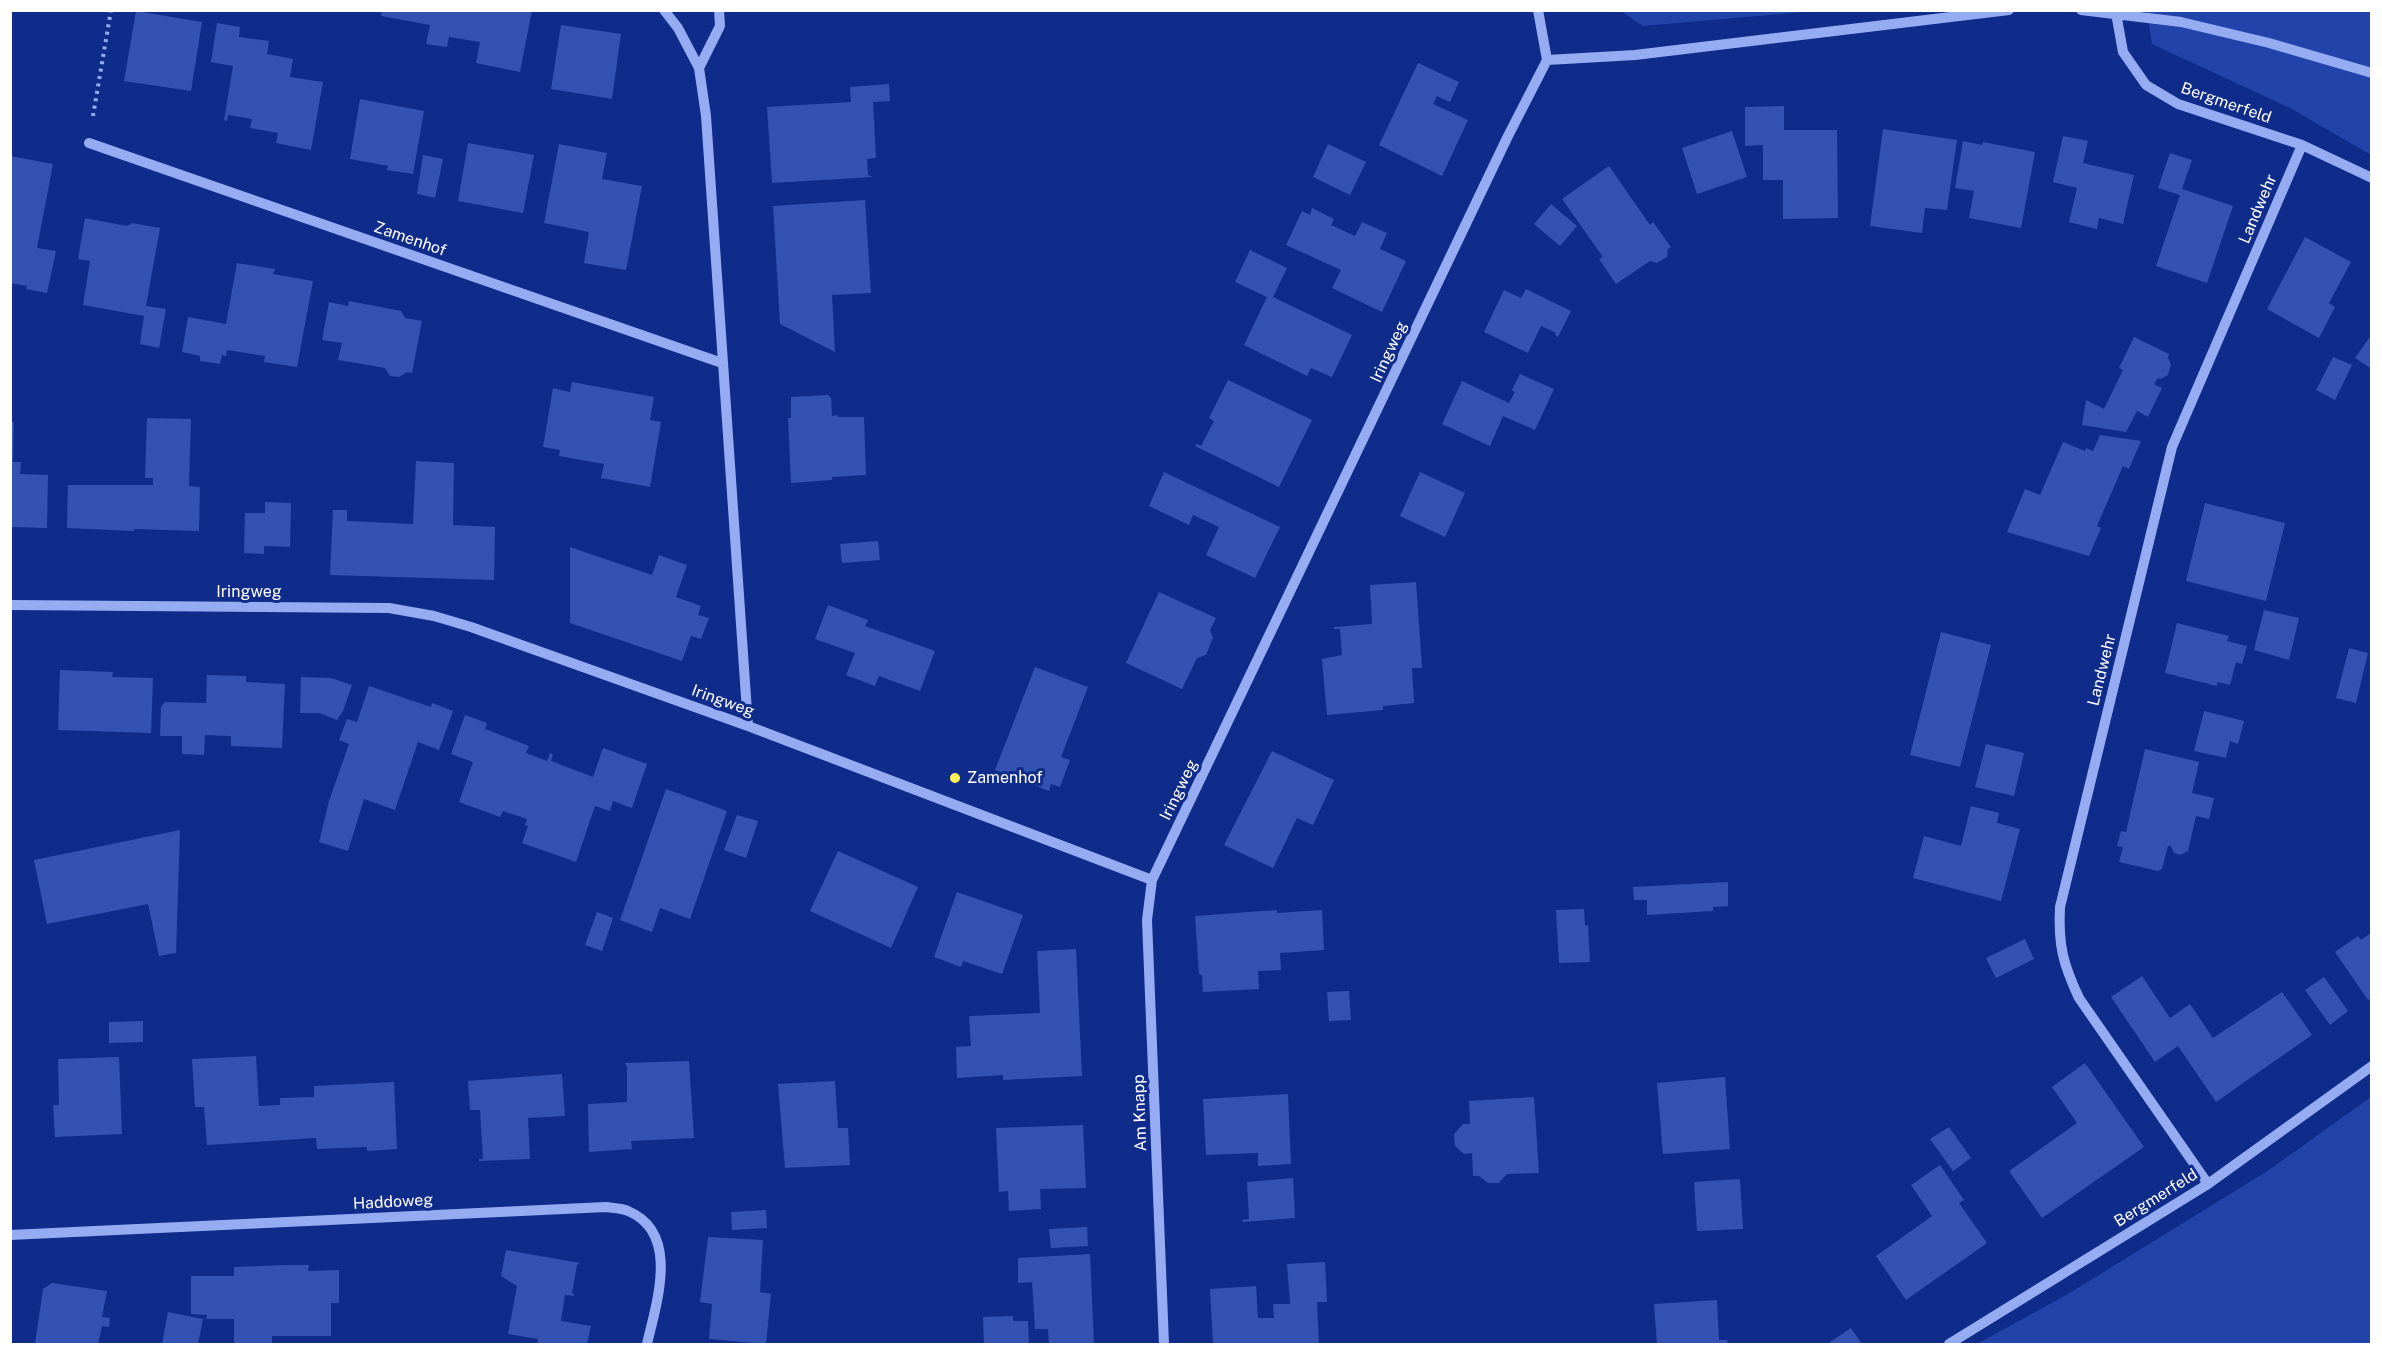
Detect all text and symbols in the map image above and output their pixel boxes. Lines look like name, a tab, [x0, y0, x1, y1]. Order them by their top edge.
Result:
street label: Bergmerfeld	[2178, 79, 2274, 127]
street label: Landwehr	[2235, 171, 2281, 247]
street label: Zamenhof	[371, 218, 449, 260]
street label: Iringweg	[1366, 318, 1412, 386]
street label: Iringweg	[216, 582, 282, 602]
street label: Landwehr	[2084, 632, 2120, 708]
street label: Iringweg	[689, 681, 757, 721]
street label: Iringweg	[1156, 756, 1202, 824]
place label: Zamenhof	[967, 768, 1043, 788]
marker: Zamenhof	[948, 771, 962, 785]
street label: Am Knapp	[1129, 1074, 1151, 1152]
street label: Bergmerfeld	[2111, 1165, 2201, 1231]
street label: Haddoweg	[352, 1190, 434, 1214]

